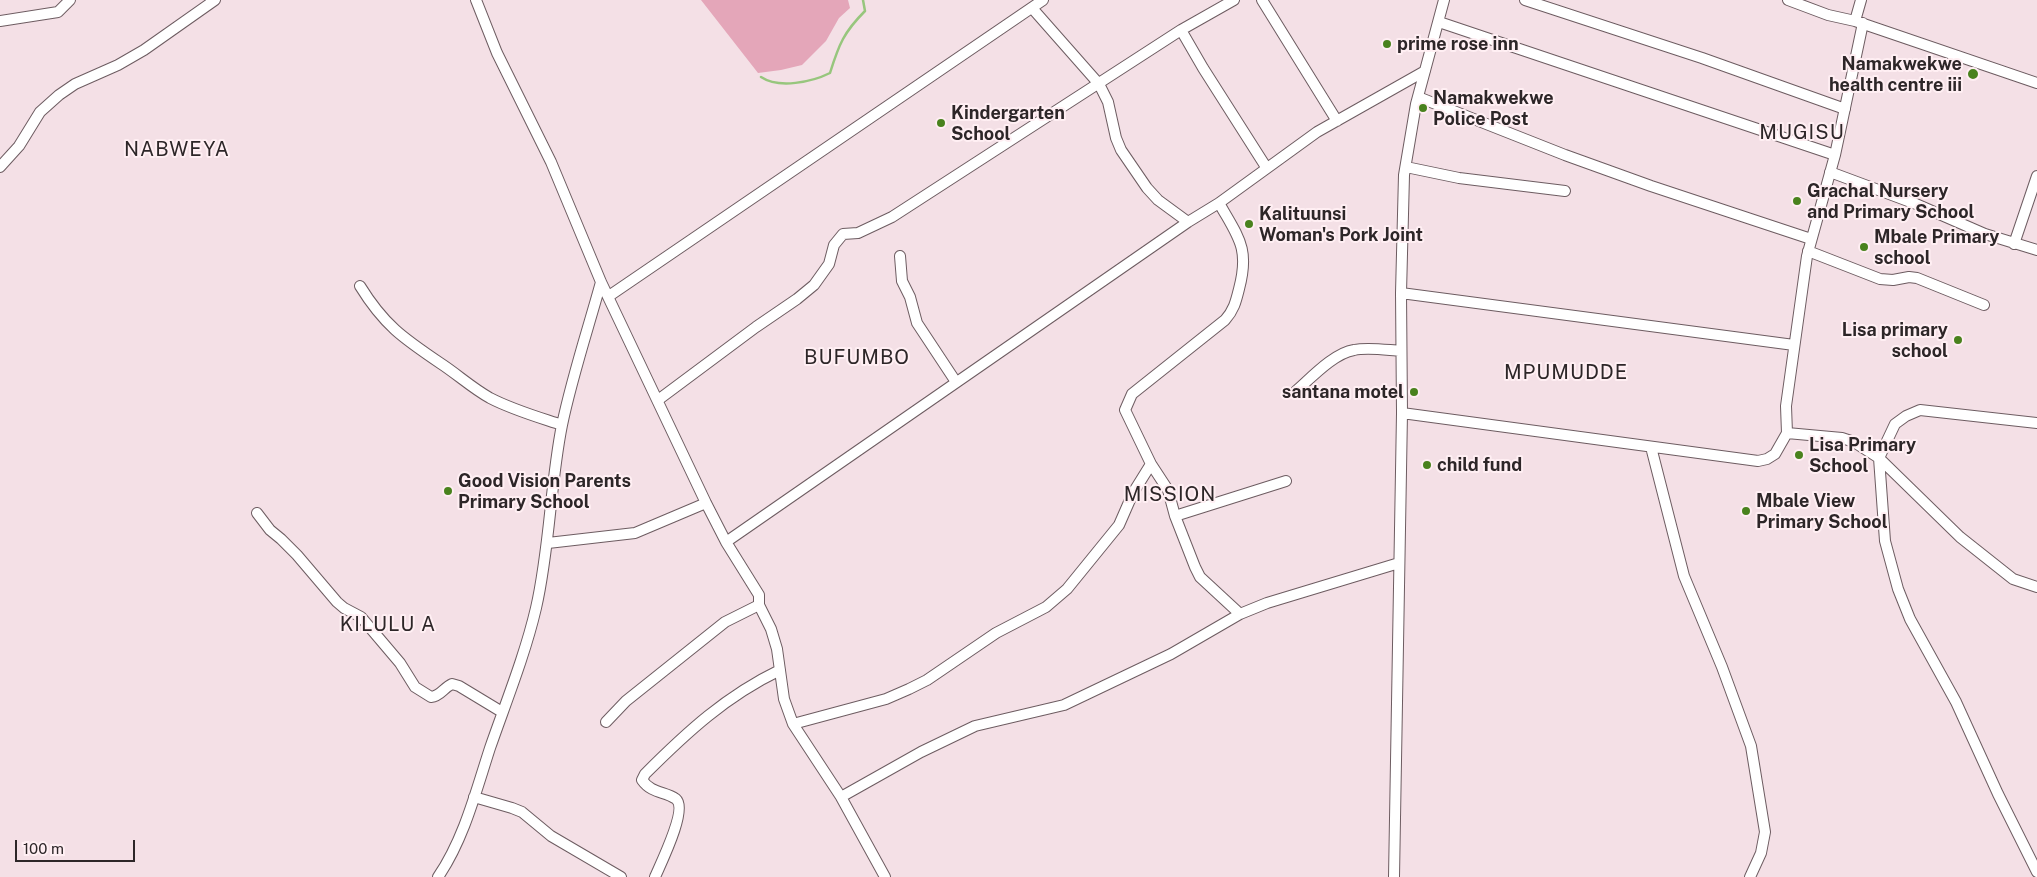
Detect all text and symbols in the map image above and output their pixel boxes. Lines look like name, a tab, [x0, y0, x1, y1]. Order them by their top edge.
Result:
place label: prime rose inn	[1397, 33, 1519, 55]
marker: prime rose inn	[1381, 38, 1393, 50]
place label: Namakwekwe health centre iii	[1829, 53, 1962, 96]
marker: Namakwekwe health centre iii	[1966, 67, 1980, 81]
place label: Namakwekwe Police Post	[1433, 87, 1554, 130]
place label: Kindergarten School	[951, 102, 1065, 144]
marker: Namakwekwe Police Post	[1417, 102, 1429, 114]
marker: Kindergarten School	[935, 117, 947, 129]
district label: MUGISU	[1759, 121, 1845, 145]
district label: NABWEYA	[123, 138, 231, 162]
place label: Grachal Nursery and Primary School	[1807, 180, 1974, 222]
marker: Grachal Nursery and Primary School	[1791, 195, 1803, 207]
place label: Kalituunsi Woman's Pork Joint	[1259, 203, 1423, 245]
marker: Kalituunsi Woman's Pork Joint	[1243, 218, 1255, 230]
place label: Mbale Primary school	[1874, 226, 1999, 268]
marker: Mbale Primary school	[1858, 241, 1870, 253]
place label: Lisa primary school	[1842, 319, 1948, 362]
marker: Lisa primary school	[1952, 334, 1964, 346]
district label: BUFUMBO	[803, 346, 911, 370]
district label: MPUMUDDE	[1503, 361, 1629, 385]
place label: santana motel	[1282, 381, 1404, 403]
marker: santana motel	[1408, 386, 1420, 398]
place label: Lisa Primary School	[1809, 434, 1916, 476]
marker: Lisa Primary School	[1793, 449, 1805, 461]
place label: child fund	[1437, 454, 1522, 476]
marker: child fund	[1421, 459, 1433, 471]
place label: Good Vision Parents Primary School	[458, 470, 631, 512]
district label: MISSION	[1123, 483, 1217, 507]
marker: Good Vision Parents Primary School	[442, 485, 454, 497]
place label: Mbale View Primary School	[1756, 490, 1888, 532]
marker: Mbale View Primary School	[1740, 505, 1752, 517]
district label: KILULU A	[339, 613, 437, 637]
scale bar	[18, 830, 138, 862]
text: 100 m	[23, 840, 64, 857]

